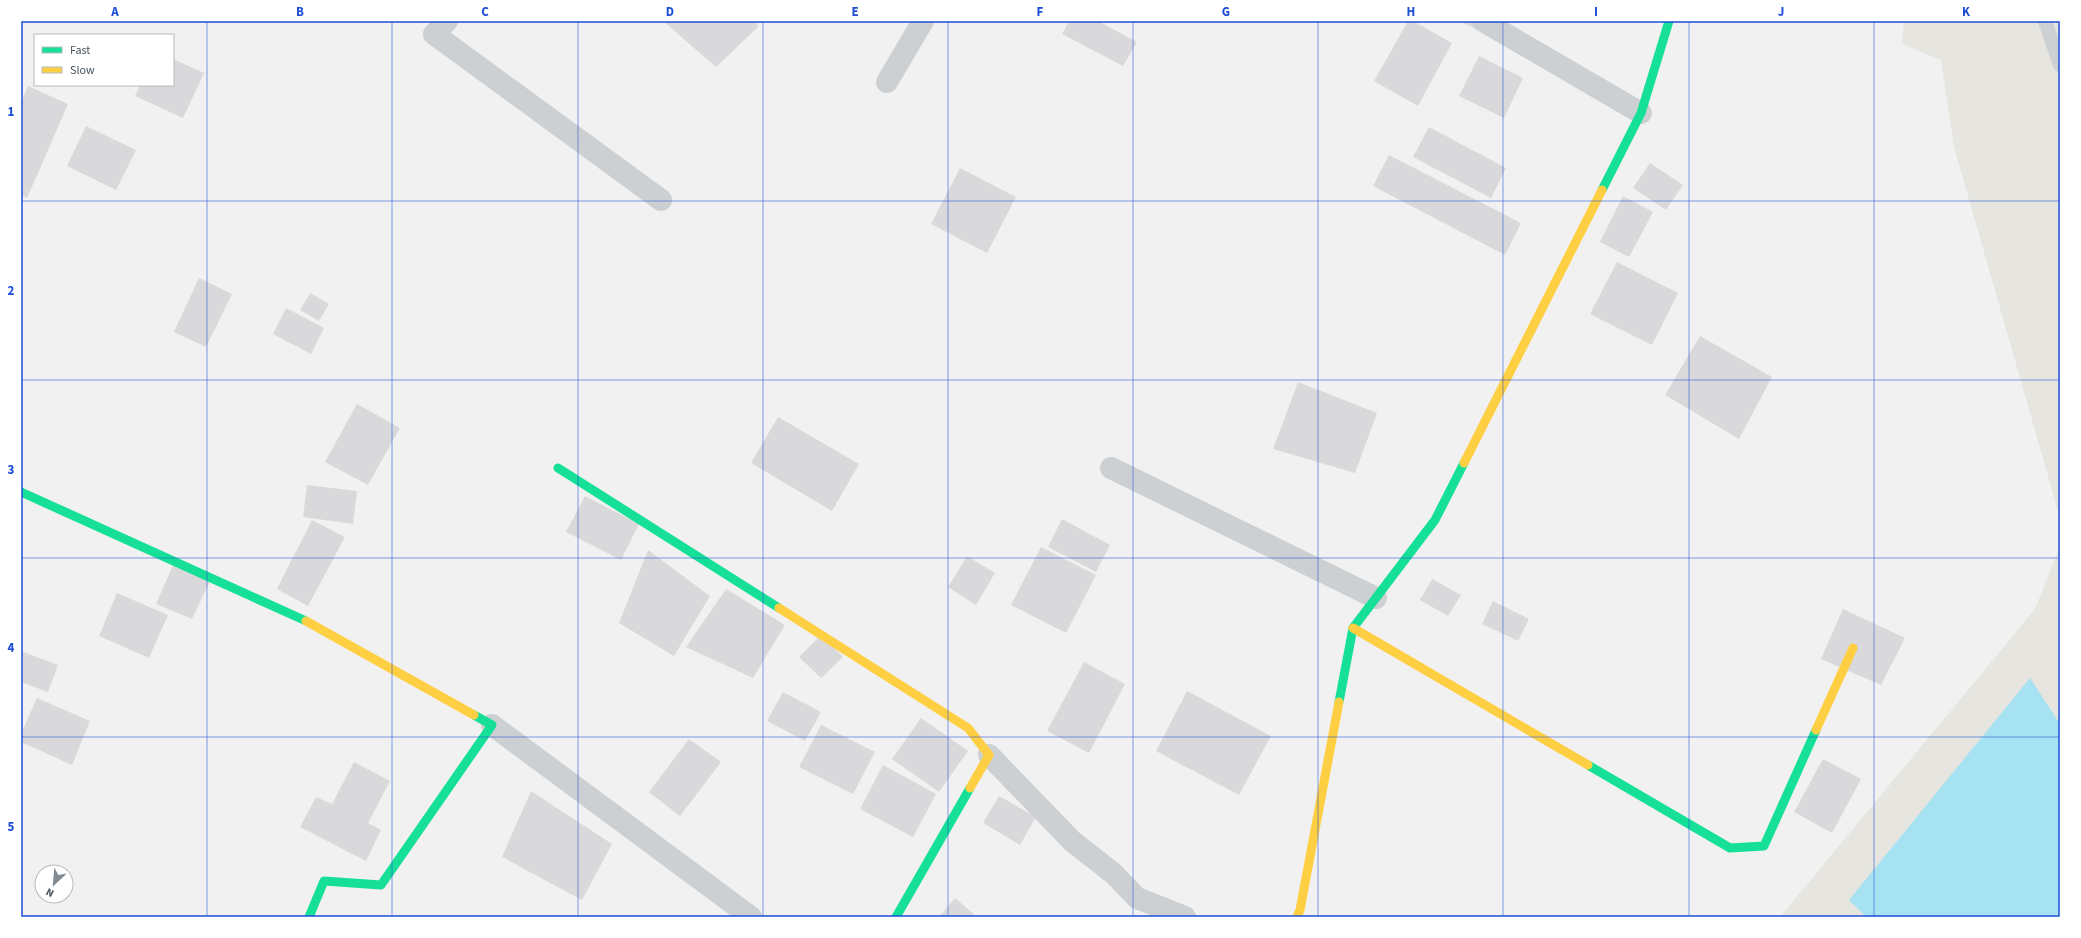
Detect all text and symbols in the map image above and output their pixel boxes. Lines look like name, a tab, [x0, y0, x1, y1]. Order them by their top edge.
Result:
text: A	[110, 3, 119, 21]
text: B	[296, 3, 304, 21]
text: C	[481, 3, 489, 21]
text: D	[666, 3, 674, 21]
text: E	[851, 3, 859, 21]
text: F	[1037, 3, 1044, 21]
text: G	[1222, 3, 1230, 21]
text: H	[1407, 3, 1415, 21]
text: I	[1594, 3, 1598, 21]
text: J	[1778, 3, 1784, 21]
text: K	[1962, 3, 1971, 21]
legend	[34, 34, 174, 86]
text: Fast	[70, 42, 90, 59]
text: Slow	[70, 62, 95, 79]
text: 1	[8, 103, 15, 121]
text: 2	[8, 282, 15, 300]
text: 3	[8, 461, 15, 479]
text: 4	[8, 639, 15, 657]
text: 5	[8, 818, 15, 836]
north arrow	[34, 864, 74, 904]
text: N	[43, 884, 56, 901]

